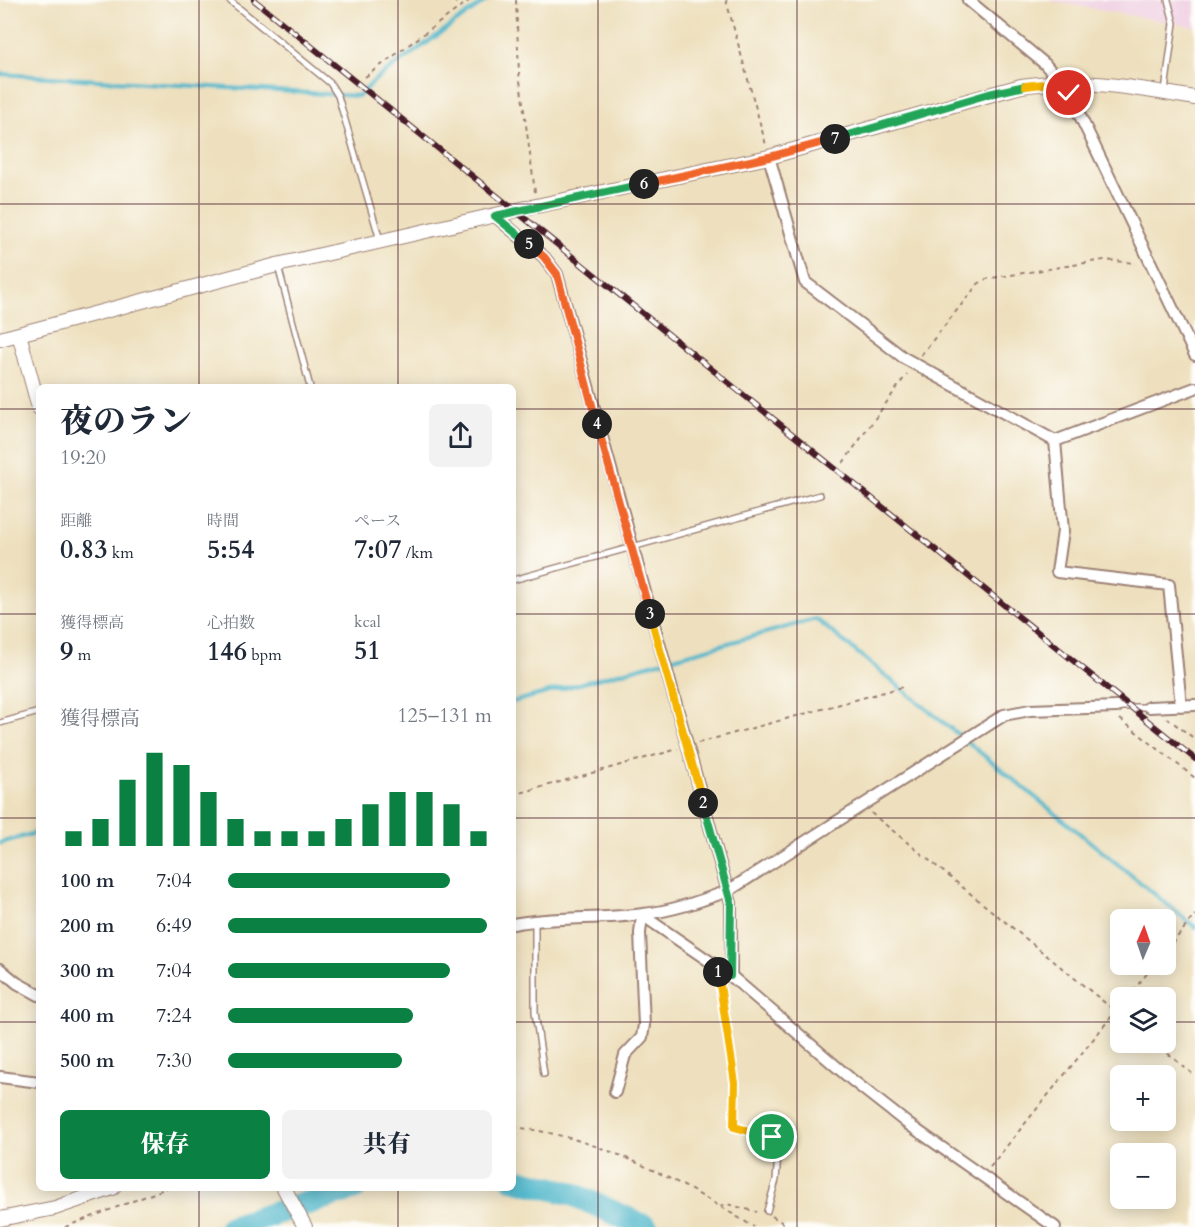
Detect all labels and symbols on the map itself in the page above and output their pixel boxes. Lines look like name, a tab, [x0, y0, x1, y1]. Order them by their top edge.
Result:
pin	[1043, 67, 1094, 118]
pin: 7	[820, 124, 850, 154]
pin: 6	[629, 169, 659, 199]
pin: 5	[514, 229, 544, 259]
pin: 4	[582, 409, 612, 439]
pin: 3	[635, 599, 665, 629]
pin: 2	[688, 788, 718, 818]
north arrow	[1110, 909, 1176, 975]
pin: 1	[703, 957, 733, 987]
pin	[746, 1111, 797, 1162]

